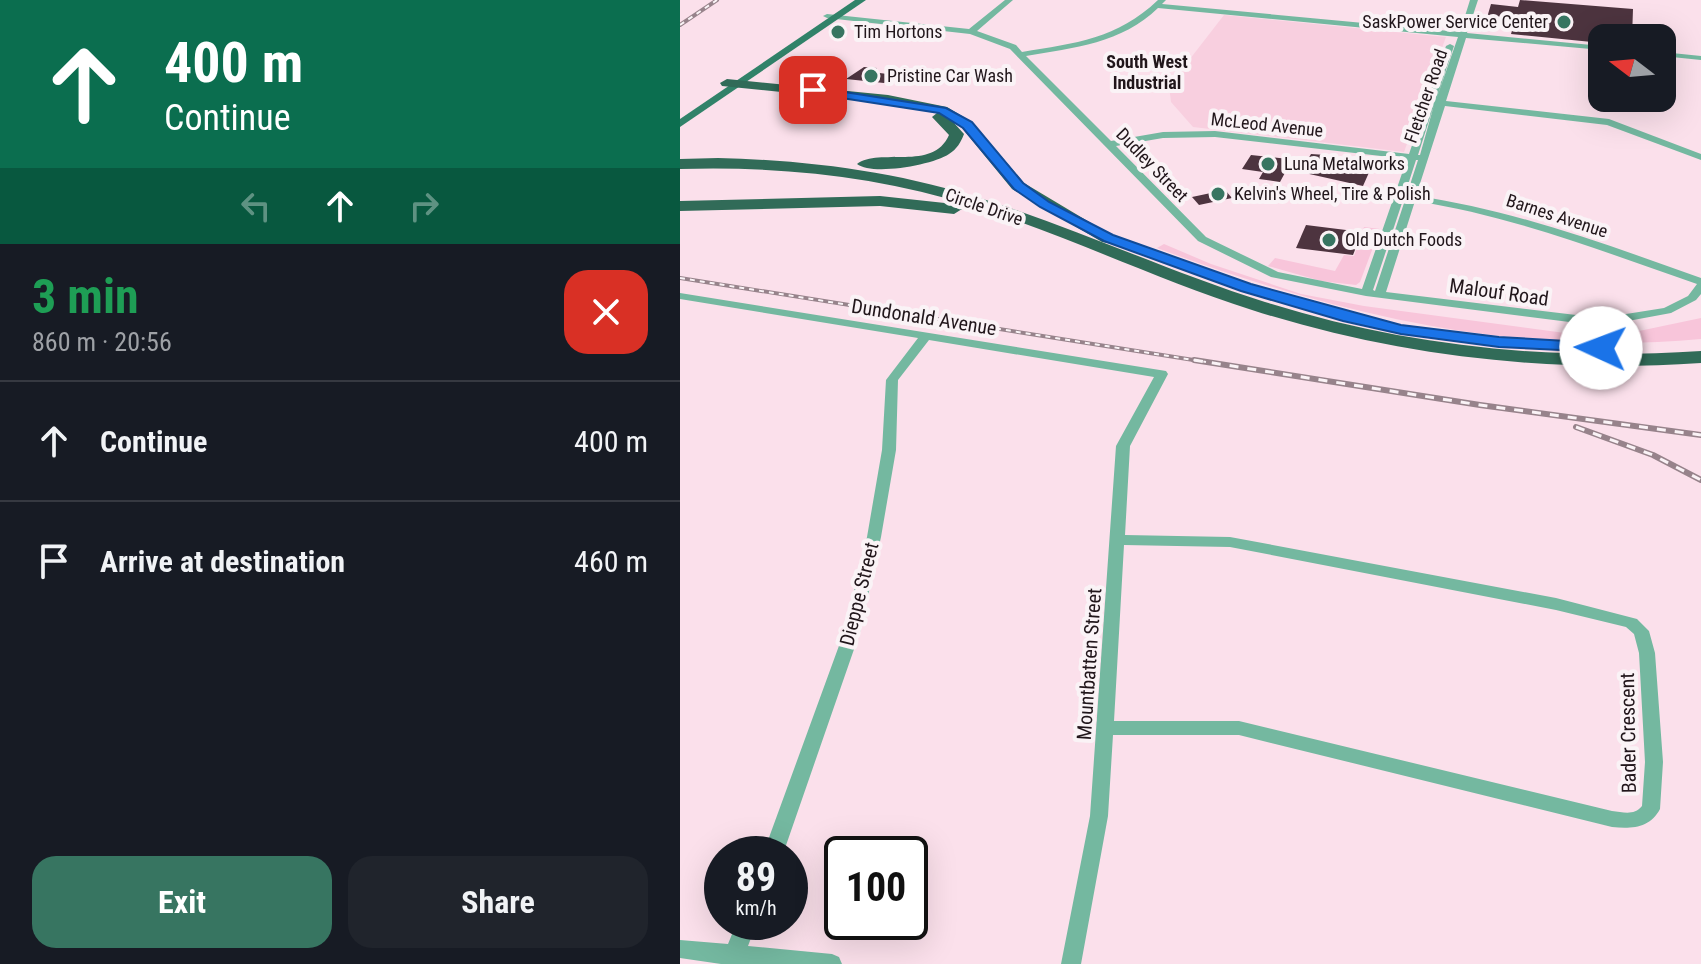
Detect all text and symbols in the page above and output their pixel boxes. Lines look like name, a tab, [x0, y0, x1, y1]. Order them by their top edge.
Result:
place label: SaskPower Service Center	[1362, 11, 1549, 32]
marker: SaskPower Service Center	[1555, 13, 1573, 31]
place label: Tim Hortons	[854, 21, 942, 42]
marker: Tim Hortons	[829, 23, 847, 41]
north arrow	[1588, 24, 1676, 112]
map controls	[1588, 24, 1676, 112]
text: 400 m	[164, 30, 303, 96]
icon: ahead	[32, 32, 136, 136]
street label: Fletcher Road	[1400, 46, 1451, 145]
district label: South West Industrial	[1106, 51, 1188, 93]
pin	[779, 56, 847, 124]
place label: Pristine Car Wash	[887, 65, 1013, 86]
marker: Pristine Car Wash	[862, 67, 880, 85]
icon: arrive	[791, 68, 835, 112]
text: Continue	[164, 97, 291, 139]
street label: McLeod Avenue	[1210, 108, 1324, 141]
street label: Dudley Street	[1112, 123, 1193, 206]
place label: Luna Metalworks	[1284, 153, 1405, 174]
marker: Luna Metalworks	[1259, 155, 1277, 173]
street label: Circle Drive	[943, 183, 1026, 230]
place label: Kelvin's Wheel, Tire & Polish	[1234, 183, 1431, 204]
icon: left	[234, 184, 278, 228]
icon: ahead	[318, 184, 362, 228]
icon: right	[402, 184, 446, 228]
marker: Kelvin's Wheel, Tire & Polish	[1209, 185, 1227, 203]
street label: Barnes Avenue	[1504, 189, 1610, 242]
place label: Old Dutch Foods	[1345, 229, 1462, 250]
marker: Old Dutch Foods	[1320, 231, 1338, 249]
text: 3 min	[32, 268, 139, 325]
button: close	[564, 270, 648, 354]
street label: Malouf Road	[1448, 273, 1550, 311]
street label: Dundonald Avenue	[850, 294, 998, 340]
position arrow	[1559, 306, 1643, 390]
text: 860 m · 20:56	[32, 327, 172, 357]
icon: ahead	[32, 419, 76, 463]
text: Continue	[100, 424, 207, 459]
text: 400 m	[574, 424, 648, 459]
icon: arrive	[32, 539, 76, 583]
street label: Dieppe Street	[835, 540, 883, 648]
text: Arrive at destination	[100, 544, 345, 579]
text: 460 m	[574, 544, 648, 579]
street label: Mountbatten Street	[1072, 587, 1106, 741]
street label: Bader Crescent	[1615, 673, 1641, 793]
speed limit sign: 100	[824, 836, 928, 940]
text: 89	[736, 854, 776, 901]
button: Exit	[32, 856, 332, 948]
button: Share	[348, 856, 648, 948]
text: km/h	[735, 896, 777, 920]

